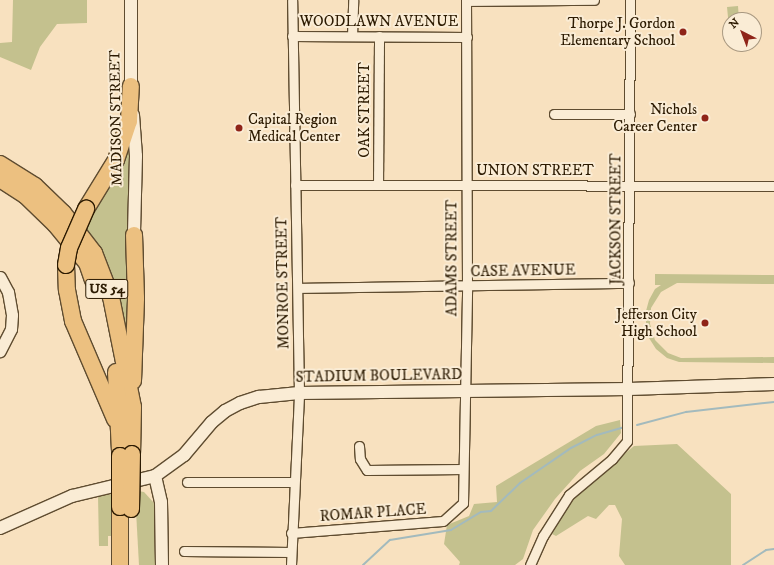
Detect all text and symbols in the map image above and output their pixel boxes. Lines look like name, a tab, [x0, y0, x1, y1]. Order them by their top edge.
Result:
north arrow	[722, 12, 762, 52]
street label: WOODLAWN AVENUE	[300, 13, 458, 31]
place label: Thorpe J. Gordon Elementary School	[560, 14, 675, 49]
text: N	[727, 16, 743, 32]
marker: Thorpe J. Gordon Elementary School	[678, 27, 688, 37]
street label: MADISON STREET	[106, 50, 126, 186]
street label: OAK STREET	[356, 62, 374, 158]
place label: Nichols Career Center	[613, 100, 697, 135]
place label: Capital Region Medical Center	[248, 110, 340, 145]
marker: Nichols Career Center	[700, 113, 710, 123]
marker: Capital Region Medical Center	[233, 122, 245, 134]
street label: JACKSON STREET	[607, 153, 625, 285]
street label: UNION STREET	[476, 162, 594, 180]
street label: ADAMS STREET	[443, 200, 461, 316]
street label: MONROE STREET	[273, 217, 293, 349]
street label: CASE AVENUE	[470, 261, 576, 281]
road number: US 54	[85, 277, 129, 301]
place label: Jefferson City High School	[616, 305, 697, 340]
marker: Jefferson City High School	[700, 318, 710, 328]
street label: STADIUM BOULEVARD	[295, 366, 463, 386]
street label: ROMAR PLACE	[319, 500, 427, 526]

